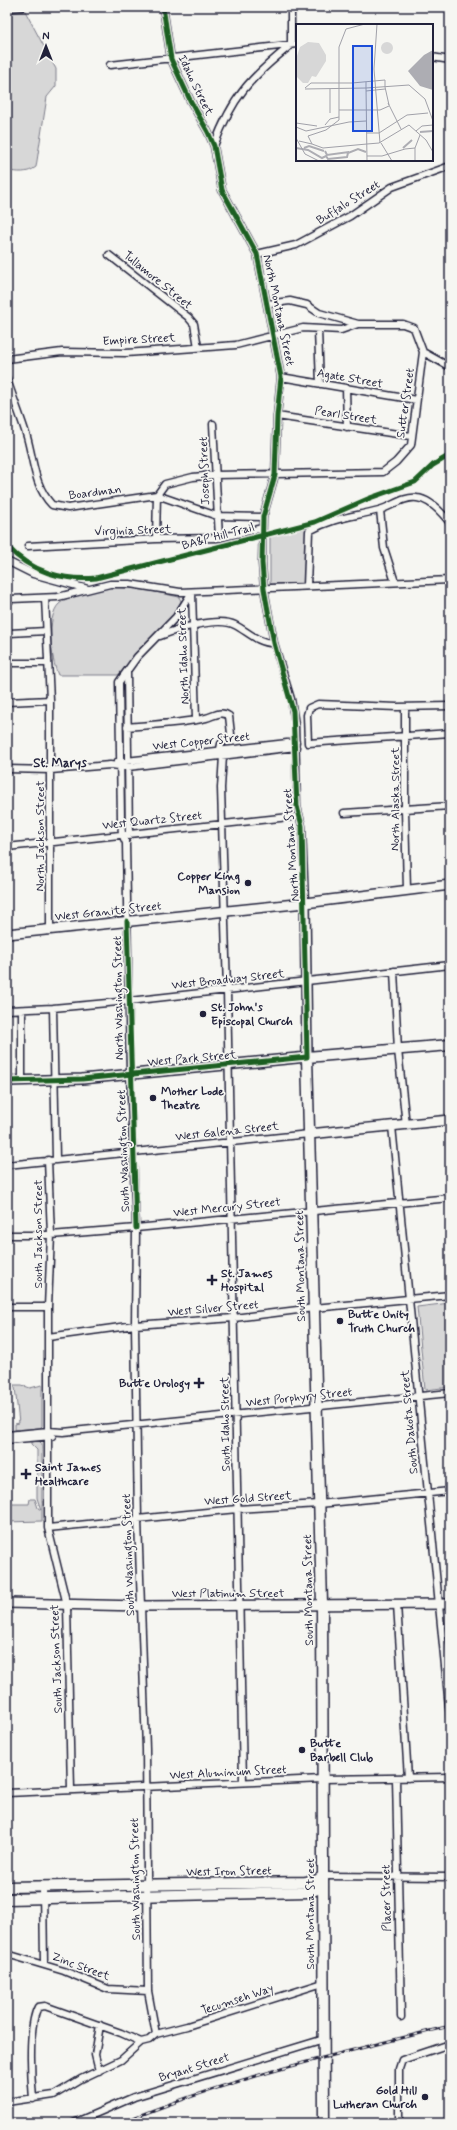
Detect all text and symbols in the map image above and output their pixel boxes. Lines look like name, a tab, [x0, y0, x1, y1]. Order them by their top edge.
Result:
inset map	[296, 24, 433, 161]
north arrow	[26, 26, 66, 66]
text: N	[42, 30, 50, 44]
street label: Idaho Street	[173, 52, 217, 119]
street label: Buffalo Street	[314, 177, 384, 229]
street label: Tullamore Street	[120, 248, 195, 314]
street label: North Montana Street	[258, 253, 298, 368]
street label: Empire Street	[102, 330, 176, 350]
street label: Agate Street	[316, 365, 384, 393]
street label: Sutter Street	[393, 366, 419, 439]
street label: Pearl Street	[314, 403, 378, 429]
street label: Joseph Street	[196, 436, 214, 505]
street label: Boardman	[68, 482, 122, 504]
street label: BA&P Hill Trail	[180, 520, 256, 554]
street label: Virginia Street	[94, 522, 172, 540]
street label: North Idaho Street	[174, 607, 194, 705]
street label: West Copper Street	[152, 729, 251, 755]
street label: North Alaska Street	[388, 747, 404, 851]
district label: St. Marys	[33, 755, 87, 772]
street label: North Jackson Street	[33, 780, 49, 891]
street label: North Montana Street	[280, 787, 304, 902]
street label: West Quartz Street	[101, 808, 203, 834]
place label: Copper King Mansion	[177, 869, 240, 899]
marker: Copper King Mansion	[243, 878, 253, 888]
street label: West Granite Street	[54, 898, 163, 926]
street label: North Washington Street	[110, 935, 129, 1060]
street label: West Broadway Street	[171, 966, 285, 994]
place label: St. John's Episcopal Church	[211, 1000, 293, 1030]
marker: St. John's Episcopal Church	[198, 1009, 208, 1019]
street label: West Park Street	[147, 1047, 237, 1071]
place label: Mother Lode Theatre	[161, 1084, 224, 1114]
street label: South Washington Street	[114, 1089, 135, 1212]
marker: Mother Lode Theatre	[148, 1093, 158, 1103]
street label: West Galena Street	[175, 1119, 280, 1145]
street label: South Jackson Street	[31, 1179, 47, 1289]
street label: West Mercury Street	[173, 1194, 282, 1222]
street label: South Montana Street	[292, 1210, 310, 1322]
place label: St. James Hospital	[221, 1266, 273, 1296]
marker: St. James Hospital	[206, 1274, 218, 1286]
street label: West Silver Street	[167, 1297, 260, 1321]
place label: Butte Unity Truth Church	[348, 1307, 415, 1337]
marker: Butte Unity Truth Church	[335, 1316, 345, 1326]
street label: South Dakota Street	[397, 1369, 423, 1475]
place label: Butte Urology	[119, 1376, 190, 1393]
street label: South Idaho Street	[217, 1376, 235, 1472]
marker: Butte Urology	[193, 1377, 205, 1389]
street label: West Porphyry Street	[245, 1384, 354, 1412]
place label: Saint James Healthcare	[35, 1460, 101, 1490]
marker: Saint James Healthcare	[20, 1468, 32, 1480]
street label: West Gold Street	[204, 1488, 292, 1510]
street label: South Washington Street	[119, 1493, 140, 1616]
street label: South Montana Street	[300, 1534, 318, 1646]
street label: West Platinum Street	[172, 1586, 285, 1602]
street label: South Jackson Street	[47, 1604, 67, 1714]
place label: Butte Barbell Club	[310, 1736, 373, 1766]
marker: Butte Barbell Club	[297, 1745, 307, 1755]
street label: West Aluminum Street	[169, 1762, 287, 1784]
street label: South Washington Street	[127, 1817, 146, 1940]
street label: South Montana Street	[303, 1858, 319, 1970]
street label: West Iron Street	[186, 1863, 272, 1881]
street label: Placer Street	[378, 1864, 396, 1932]
street label: Zinc Street	[49, 1949, 112, 1985]
street label: Tecumseh Way	[199, 1981, 276, 2019]
street label: Bryant Street	[157, 2050, 232, 2086]
place label: Gold Hill Lutheran Church	[333, 2083, 418, 2113]
marker: Gold Hill Lutheran Church	[420, 2092, 430, 2102]

